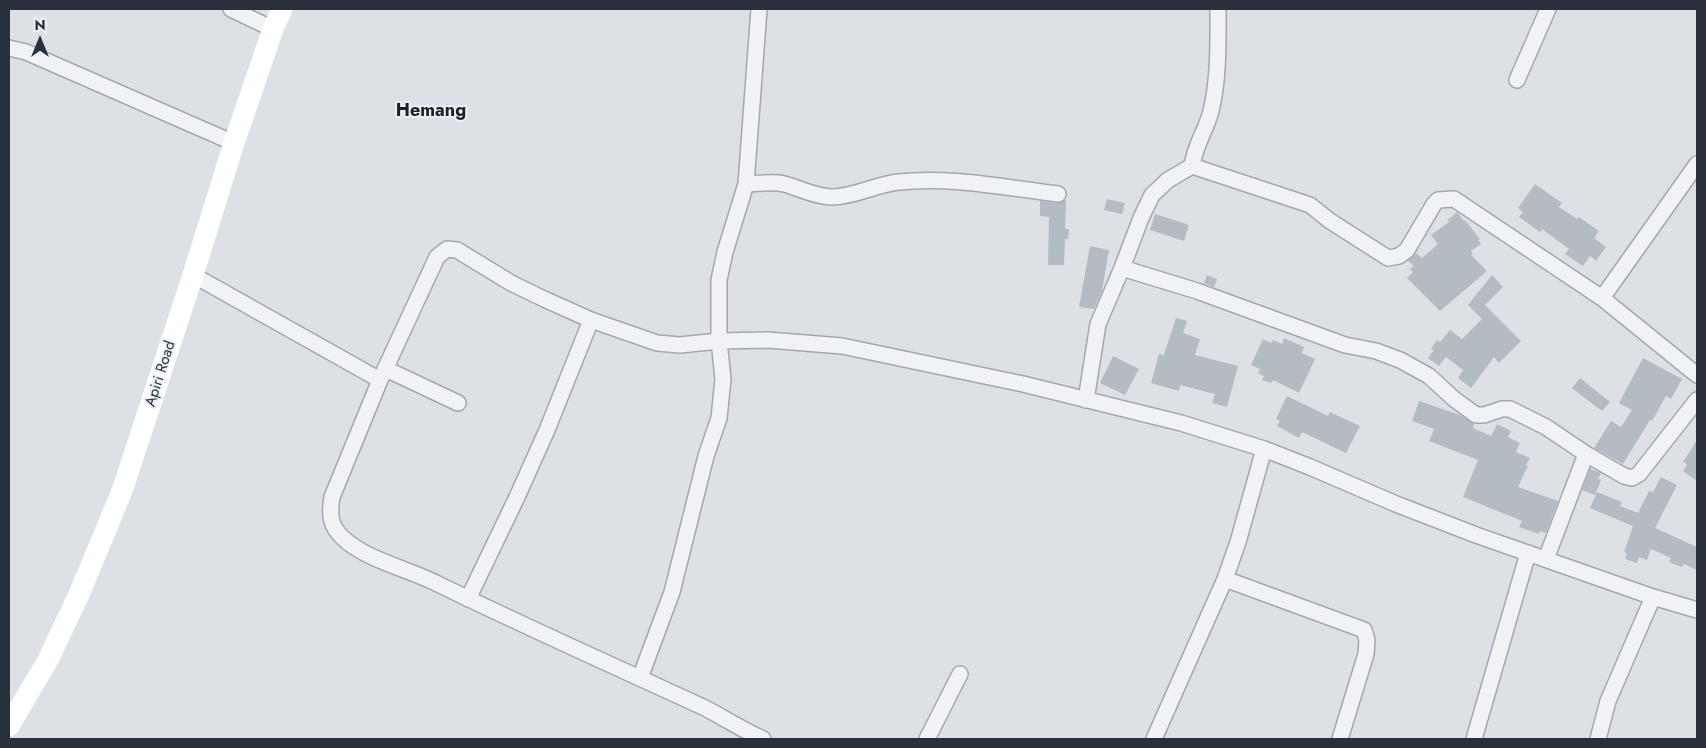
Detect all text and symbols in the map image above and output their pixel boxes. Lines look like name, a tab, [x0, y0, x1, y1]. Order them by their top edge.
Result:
north arrow	[15, 15, 65, 65]
text: N	[34, 15, 46, 35]
district label: Hemang	[396, 101, 466, 123]
street label: Apiri Road	[142, 339, 180, 409]

